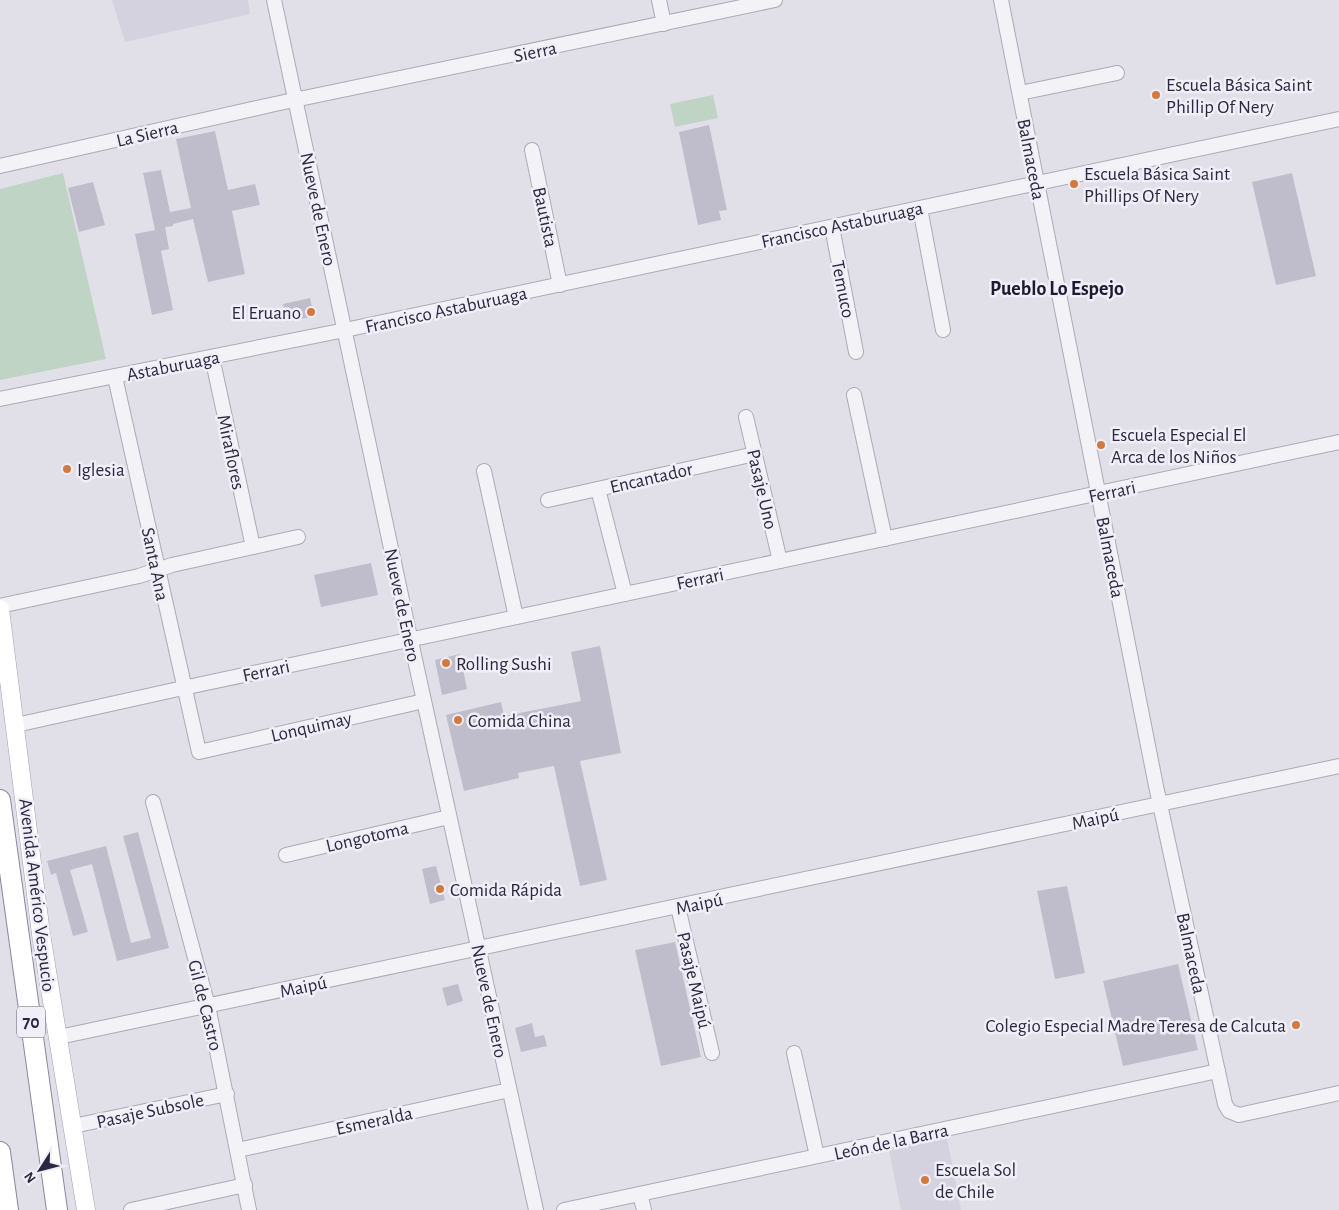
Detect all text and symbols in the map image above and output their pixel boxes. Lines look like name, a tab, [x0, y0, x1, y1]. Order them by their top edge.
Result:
street label: Sierra	[512, 39, 559, 66]
place label: Escuela Básica Saint Phillip Of Nery	[1166, 76, 1312, 117]
marker: Escuela Básica Saint Phillip Of Nery	[1150, 89, 1162, 101]
street label: Balmaceda	[1013, 117, 1048, 202]
street label: La Sierra	[115, 118, 180, 151]
street label: Nueve de Enero	[296, 151, 339, 268]
place label: Escuela Básica Saint Phillips Of Nery	[1084, 165, 1230, 206]
marker: Escuela Básica Saint Phillips Of Nery	[1068, 178, 1080, 190]
street label: Bautista	[529, 185, 560, 249]
street label: Francisco Astaburuaga	[760, 199, 925, 252]
street label: Temuco	[828, 259, 857, 320]
district label: Pueblo Lo Espejo	[990, 279, 1124, 299]
street label: Francisco Astaburuaga	[364, 284, 529, 337]
place label: El Eruano	[232, 304, 301, 323]
marker: El Eruano	[305, 306, 317, 318]
street label: Astaburuaga	[125, 348, 222, 385]
street label: Miraflores	[213, 413, 248, 491]
place label: Escuela Especial El Arca de los Niños	[1111, 426, 1247, 467]
marker: Escuela Especial El Arca de los Niños	[1095, 439, 1107, 451]
street label: Pasaje Uno	[743, 447, 780, 531]
street label: Encantador	[608, 460, 695, 497]
place label: Iglesia	[77, 461, 125, 480]
marker: Iglesia	[61, 463, 73, 475]
street label: Ferrari	[1087, 478, 1138, 507]
street label: Balmaceda	[1092, 515, 1127, 600]
street label: Santa Ana	[138, 526, 172, 603]
street label: Nueve de Enero	[380, 547, 423, 664]
street label: Ferrari	[675, 565, 726, 594]
place label: Rolling Sushi	[456, 655, 552, 674]
street label: Ferrari	[241, 657, 292, 686]
marker: Rolling Sushi	[440, 657, 452, 669]
street label: Lonquimay	[269, 709, 354, 746]
place label: Comida China	[468, 712, 571, 731]
marker: Comida China	[452, 714, 464, 726]
street label: Avenida Américo Vespucio	[15, 797, 58, 993]
street label: Maipú	[1070, 805, 1121, 834]
street label: Longotoma	[324, 819, 411, 856]
place label: Comida Rápida	[450, 881, 562, 900]
marker: Comida Rápida	[434, 883, 446, 895]
street label: Maipú	[674, 890, 725, 919]
street label: Balmaceda	[1173, 911, 1208, 996]
street label: Pasaje Maipú	[673, 930, 714, 1031]
street label: Nueve de Enero	[467, 943, 510, 1060]
street label: Gil de Castro	[184, 958, 225, 1053]
street label: Maipú	[278, 973, 329, 1002]
road number: 70	[17, 1006, 45, 1038]
place label: Colegio Especial Madre Teresa de Calcuta	[985, 1017, 1286, 1036]
marker: Colegio Especial Madre Teresa de Calcuta	[1290, 1019, 1302, 1031]
street label: Pasaje Subsole	[95, 1091, 206, 1132]
street label: Esmeralda	[334, 1104, 415, 1139]
street label: León de la Barra	[832, 1121, 950, 1164]
north arrow	[15, 1145, 65, 1195]
place label: Escuela Sol de Chile	[935, 1161, 1016, 1202]
text: N	[22, 1169, 39, 1185]
marker: Escuela Sol de Chile	[919, 1174, 931, 1186]

